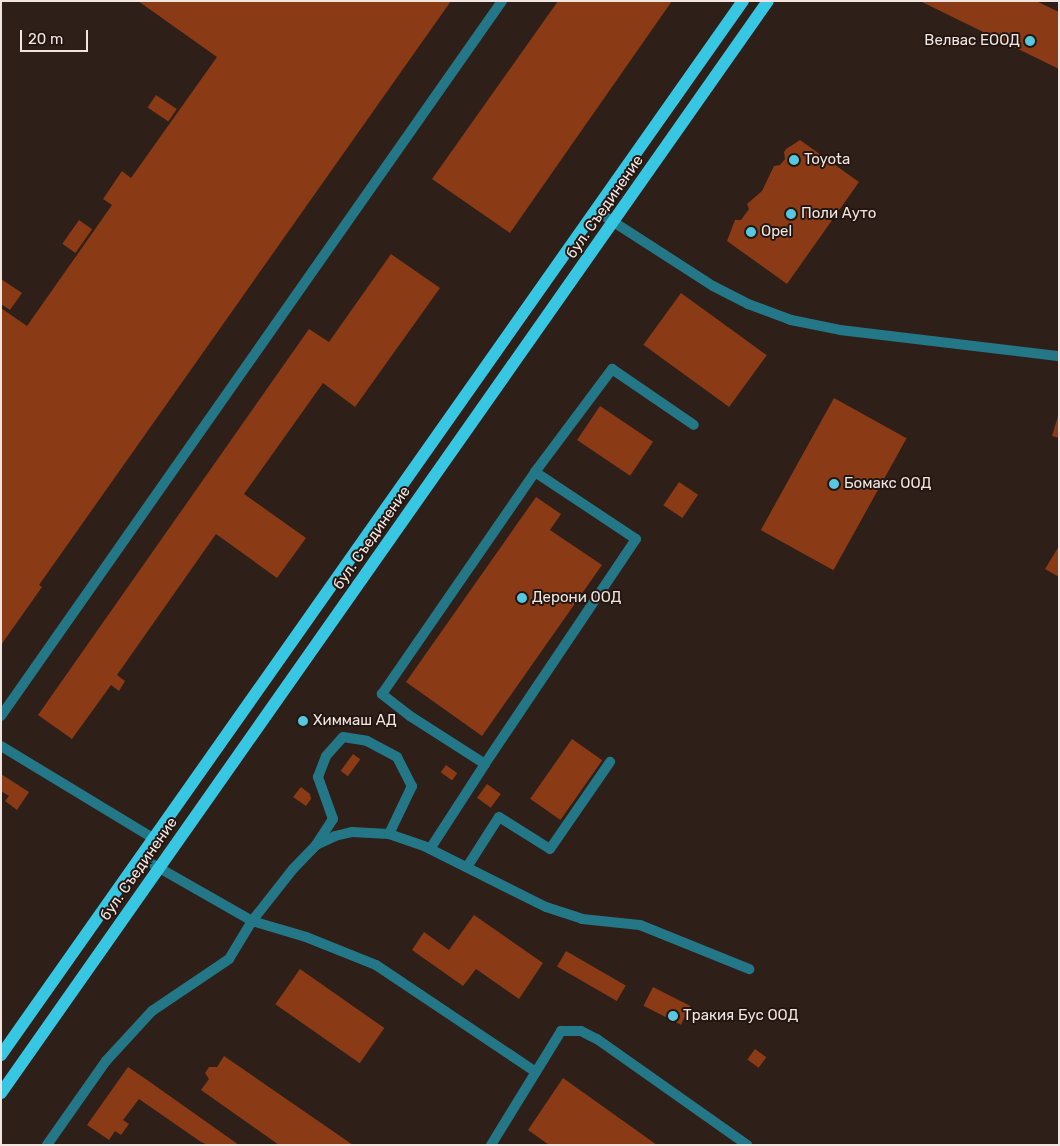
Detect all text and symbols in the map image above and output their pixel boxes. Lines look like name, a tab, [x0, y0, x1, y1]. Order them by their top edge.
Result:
scale bar	[22, 20, 90, 52]
text: 20 m	[28, 30, 63, 48]
place label: Велвас ЕООД	[924, 32, 1020, 50]
marker: Велвас ЕООД	[1024, 35, 1036, 47]
place label: Toyota	[804, 151, 850, 169]
street label: бул. Съединение	[563, 152, 647, 262]
marker: Toyota	[788, 154, 800, 166]
place label: Поли Ауто	[801, 205, 876, 223]
marker: Поли Ауто	[785, 208, 797, 220]
place label: Opel	[761, 223, 792, 241]
marker: Opel	[745, 226, 757, 238]
place label: Бомакс ООД	[844, 475, 931, 493]
marker: Бомакс ООД	[828, 478, 840, 490]
street label: бул. Съединение	[330, 483, 414, 593]
place label: Дерони ООД	[532, 589, 621, 607]
marker: Дерони ООД	[516, 592, 528, 604]
place label: Химмаш АД	[313, 712, 397, 730]
marker: Химмаш АД	[297, 715, 309, 727]
street label: бул. Съединение	[97, 814, 181, 924]
place label: Тракия Бус ООД	[683, 1007, 798, 1025]
marker: Тракия Бус ООД	[667, 1010, 679, 1022]

